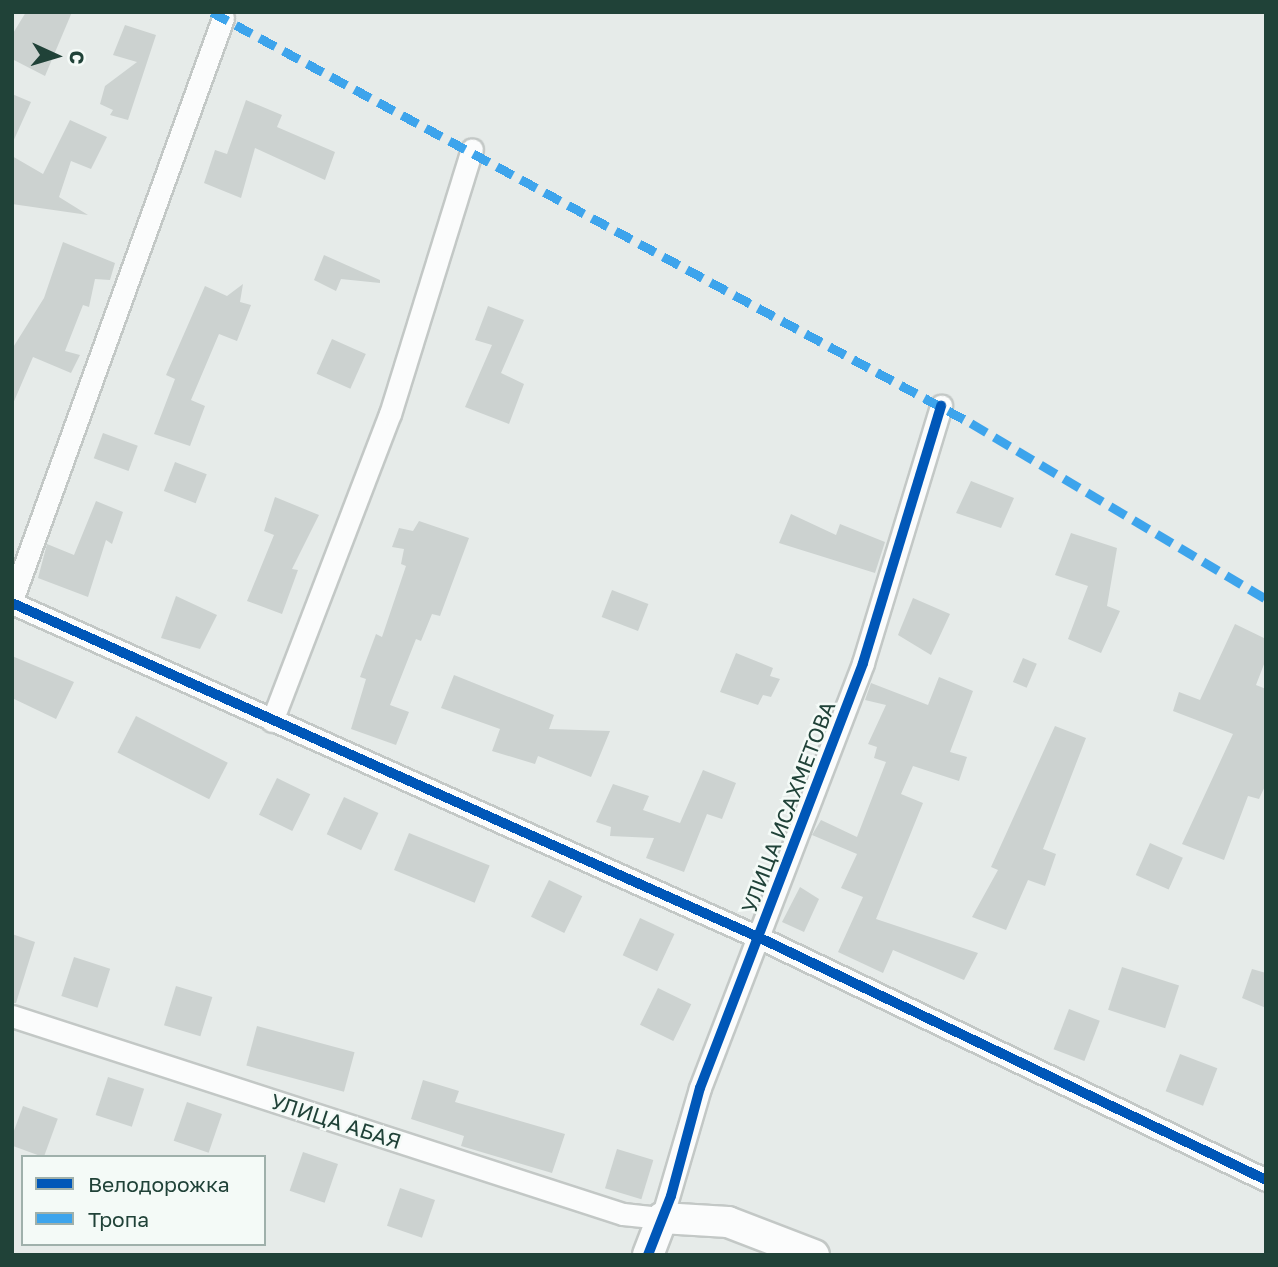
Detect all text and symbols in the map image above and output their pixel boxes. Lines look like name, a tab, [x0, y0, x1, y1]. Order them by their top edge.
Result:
north arrow	[21, 21, 91, 91]
text: С	[66, 50, 89, 65]
street label: УЛИЦА ИСАХМЕТОВА	[736, 697, 840, 917]
street label: УЛИЦА АБАЯ	[267, 1088, 405, 1154]
legend	[21, 1155, 266, 1246]
text: Велодорожка	[88, 1171, 230, 1197]
text: Тропа	[88, 1206, 149, 1232]

